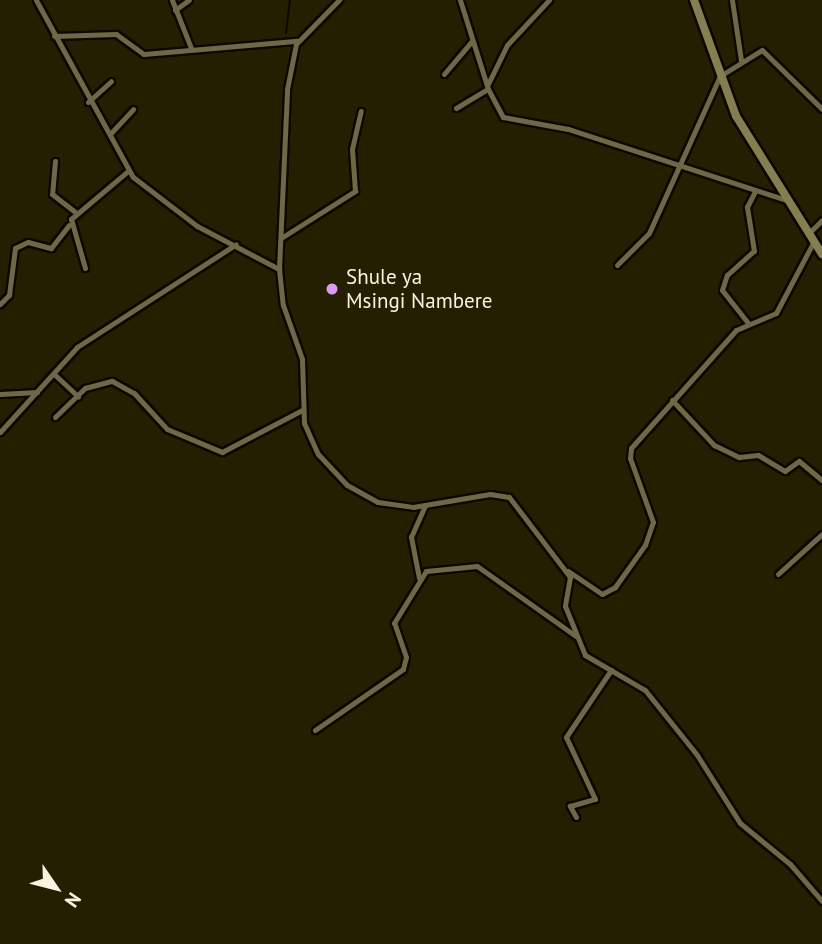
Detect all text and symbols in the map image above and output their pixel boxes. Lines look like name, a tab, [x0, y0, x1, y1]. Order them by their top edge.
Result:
place label: Shule ya Msingi Nambere	[346, 264, 492, 314]
marker: Shule ya Msingi Nambere	[324, 281, 340, 297]
north arrow	[21, 853, 91, 923]
text: N	[60, 888, 87, 912]

